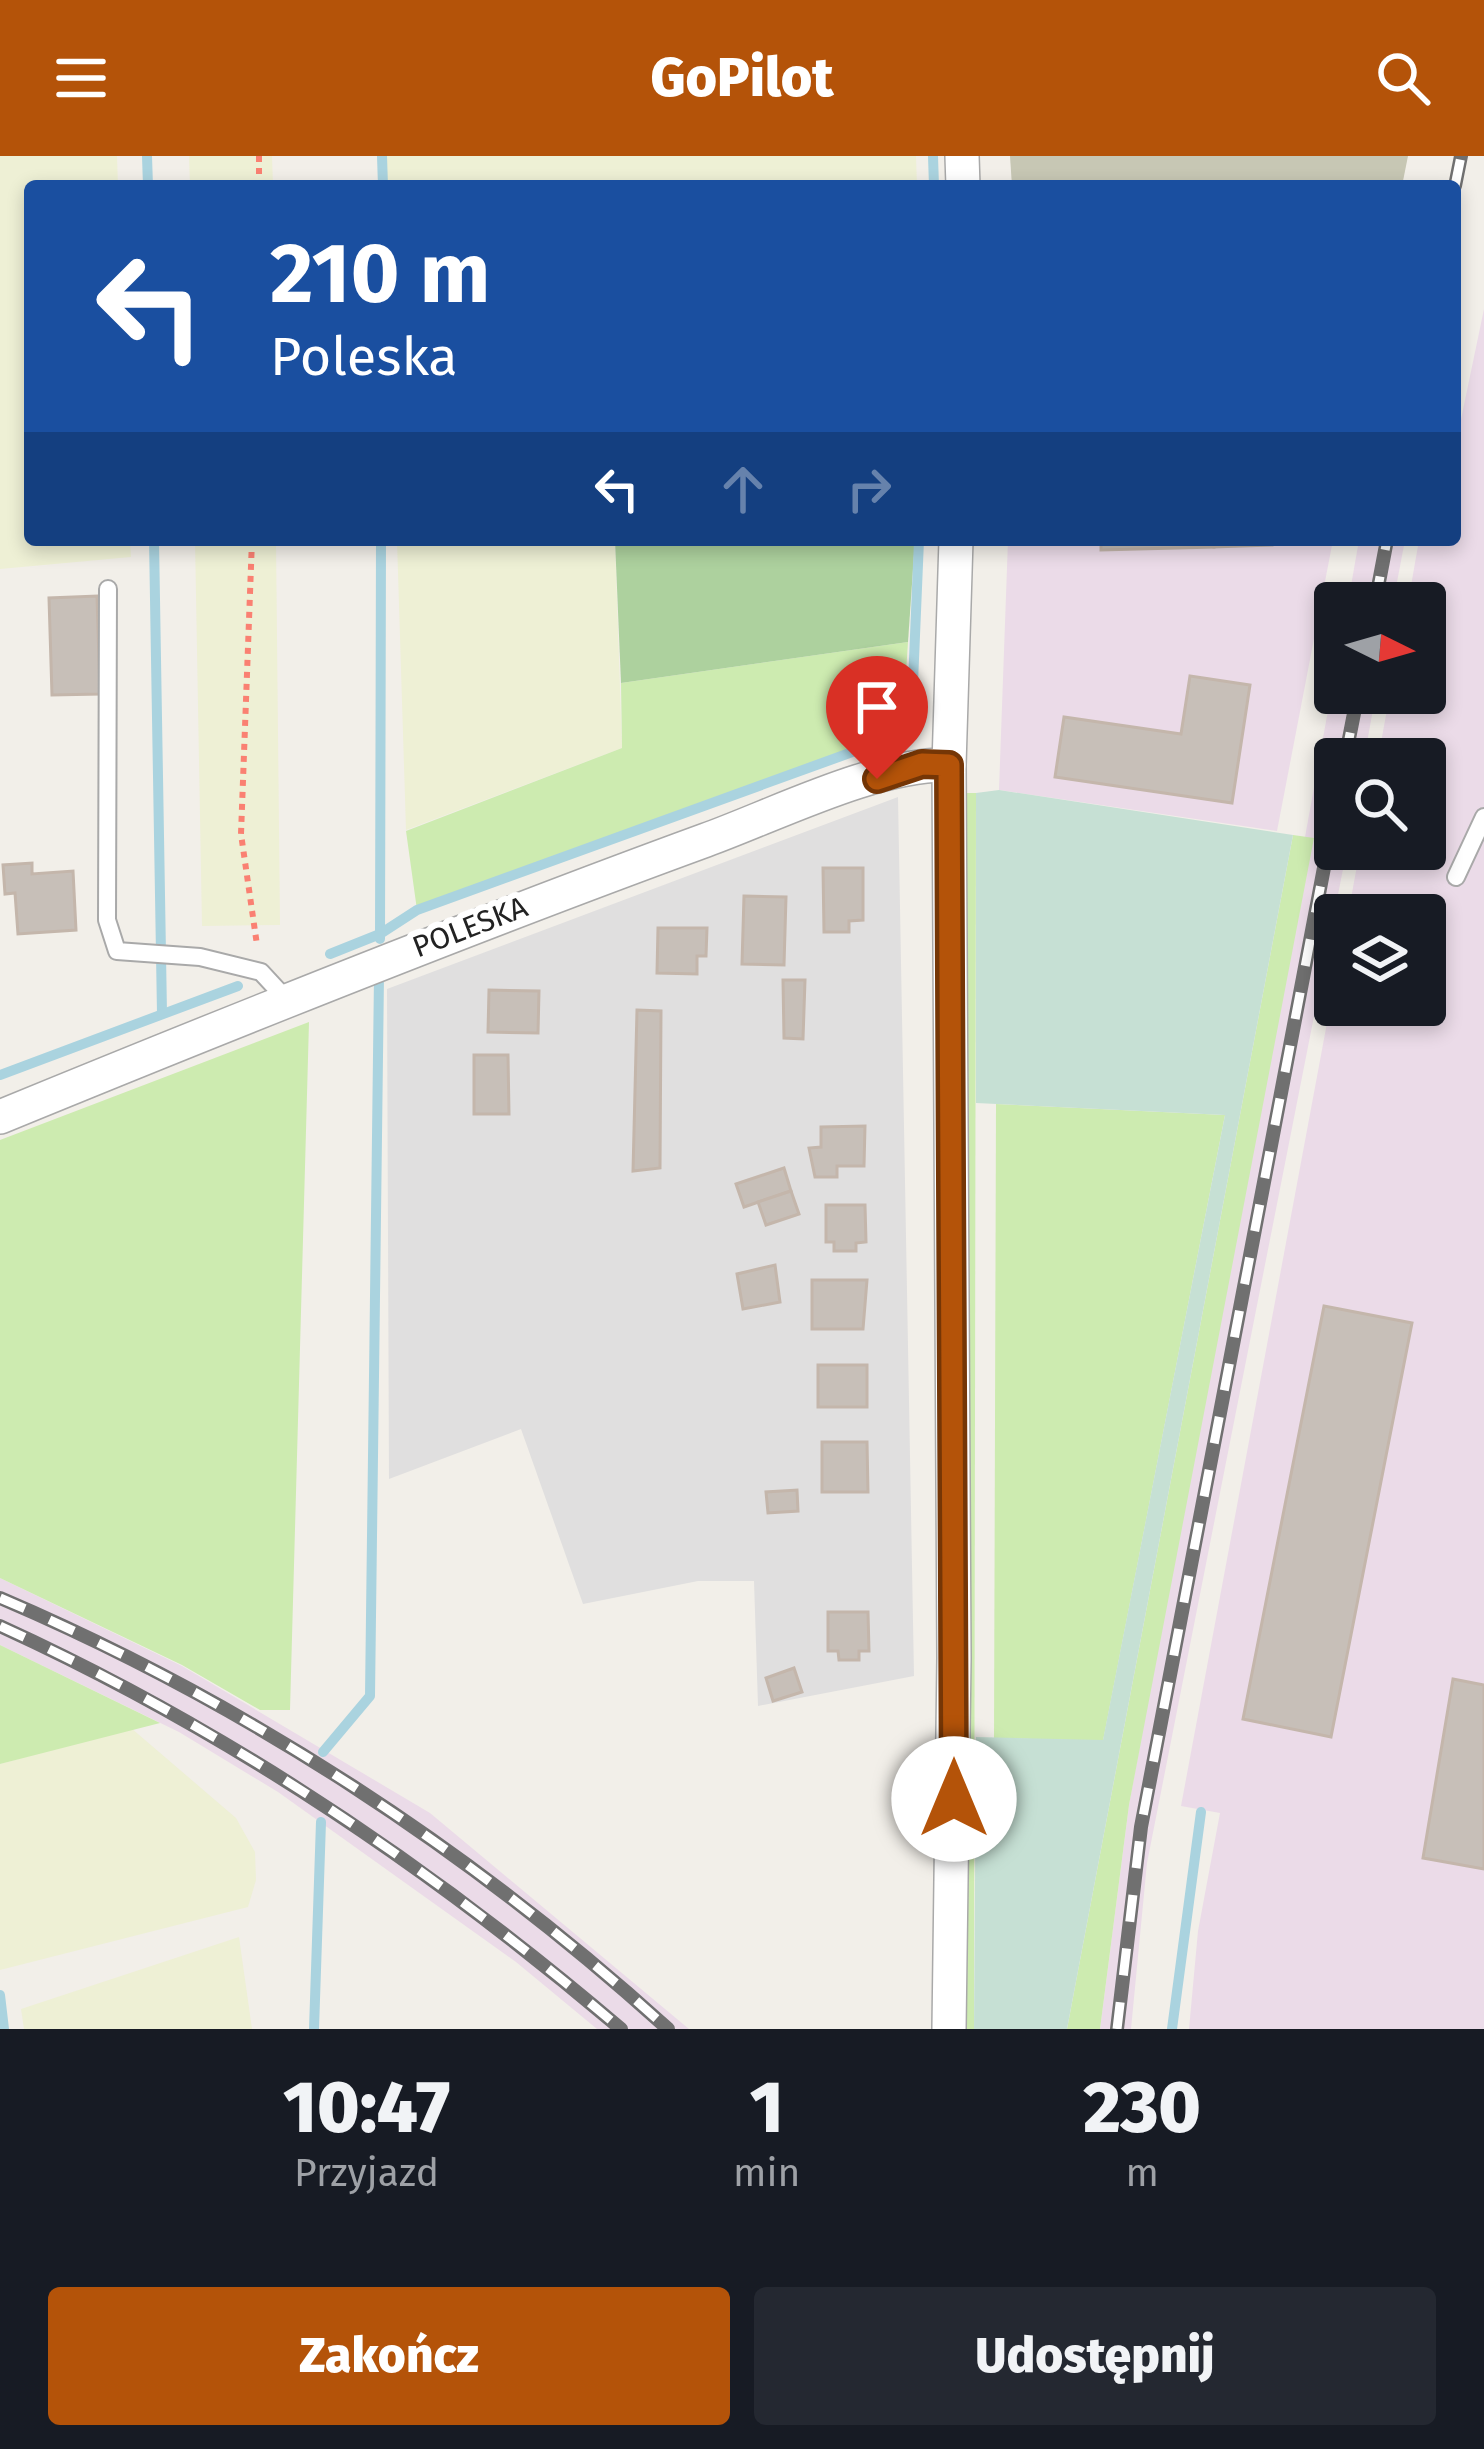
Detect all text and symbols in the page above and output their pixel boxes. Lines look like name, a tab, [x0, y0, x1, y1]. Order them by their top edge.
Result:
icon: menu	[48, 45, 114, 111]
icon: search	[1370, 45, 1436, 111]
text: GoPilot	[650, 46, 834, 110]
text: 210 m	[270, 223, 491, 324]
icon: left	[72, 228, 228, 384]
text: Poleska	[270, 325, 458, 389]
icon: left	[584, 456, 650, 522]
icon: ahead	[710, 456, 776, 522]
icon: right	[836, 456, 902, 522]
north arrow	[1314, 582, 1446, 714]
map controls	[1314, 582, 1446, 1026]
pin	[826, 656, 928, 779]
icon: arrive	[844, 674, 910, 740]
button: search	[1314, 738, 1446, 870]
street label: POLESKA	[407, 888, 533, 965]
button: layers	[1314, 894, 1446, 1026]
position arrow	[891, 1736, 1017, 1862]
text: 10:47	[283, 2065, 450, 2151]
text: 1	[750, 2065, 784, 2151]
text: 230	[1083, 2065, 1201, 2151]
text: Przyjazd	[294, 2150, 439, 2196]
text: min	[733, 2150, 800, 2196]
text: m	[1125, 2150, 1159, 2196]
button: Zakończ	[48, 2287, 730, 2425]
button: Udostępnij	[754, 2287, 1436, 2425]

